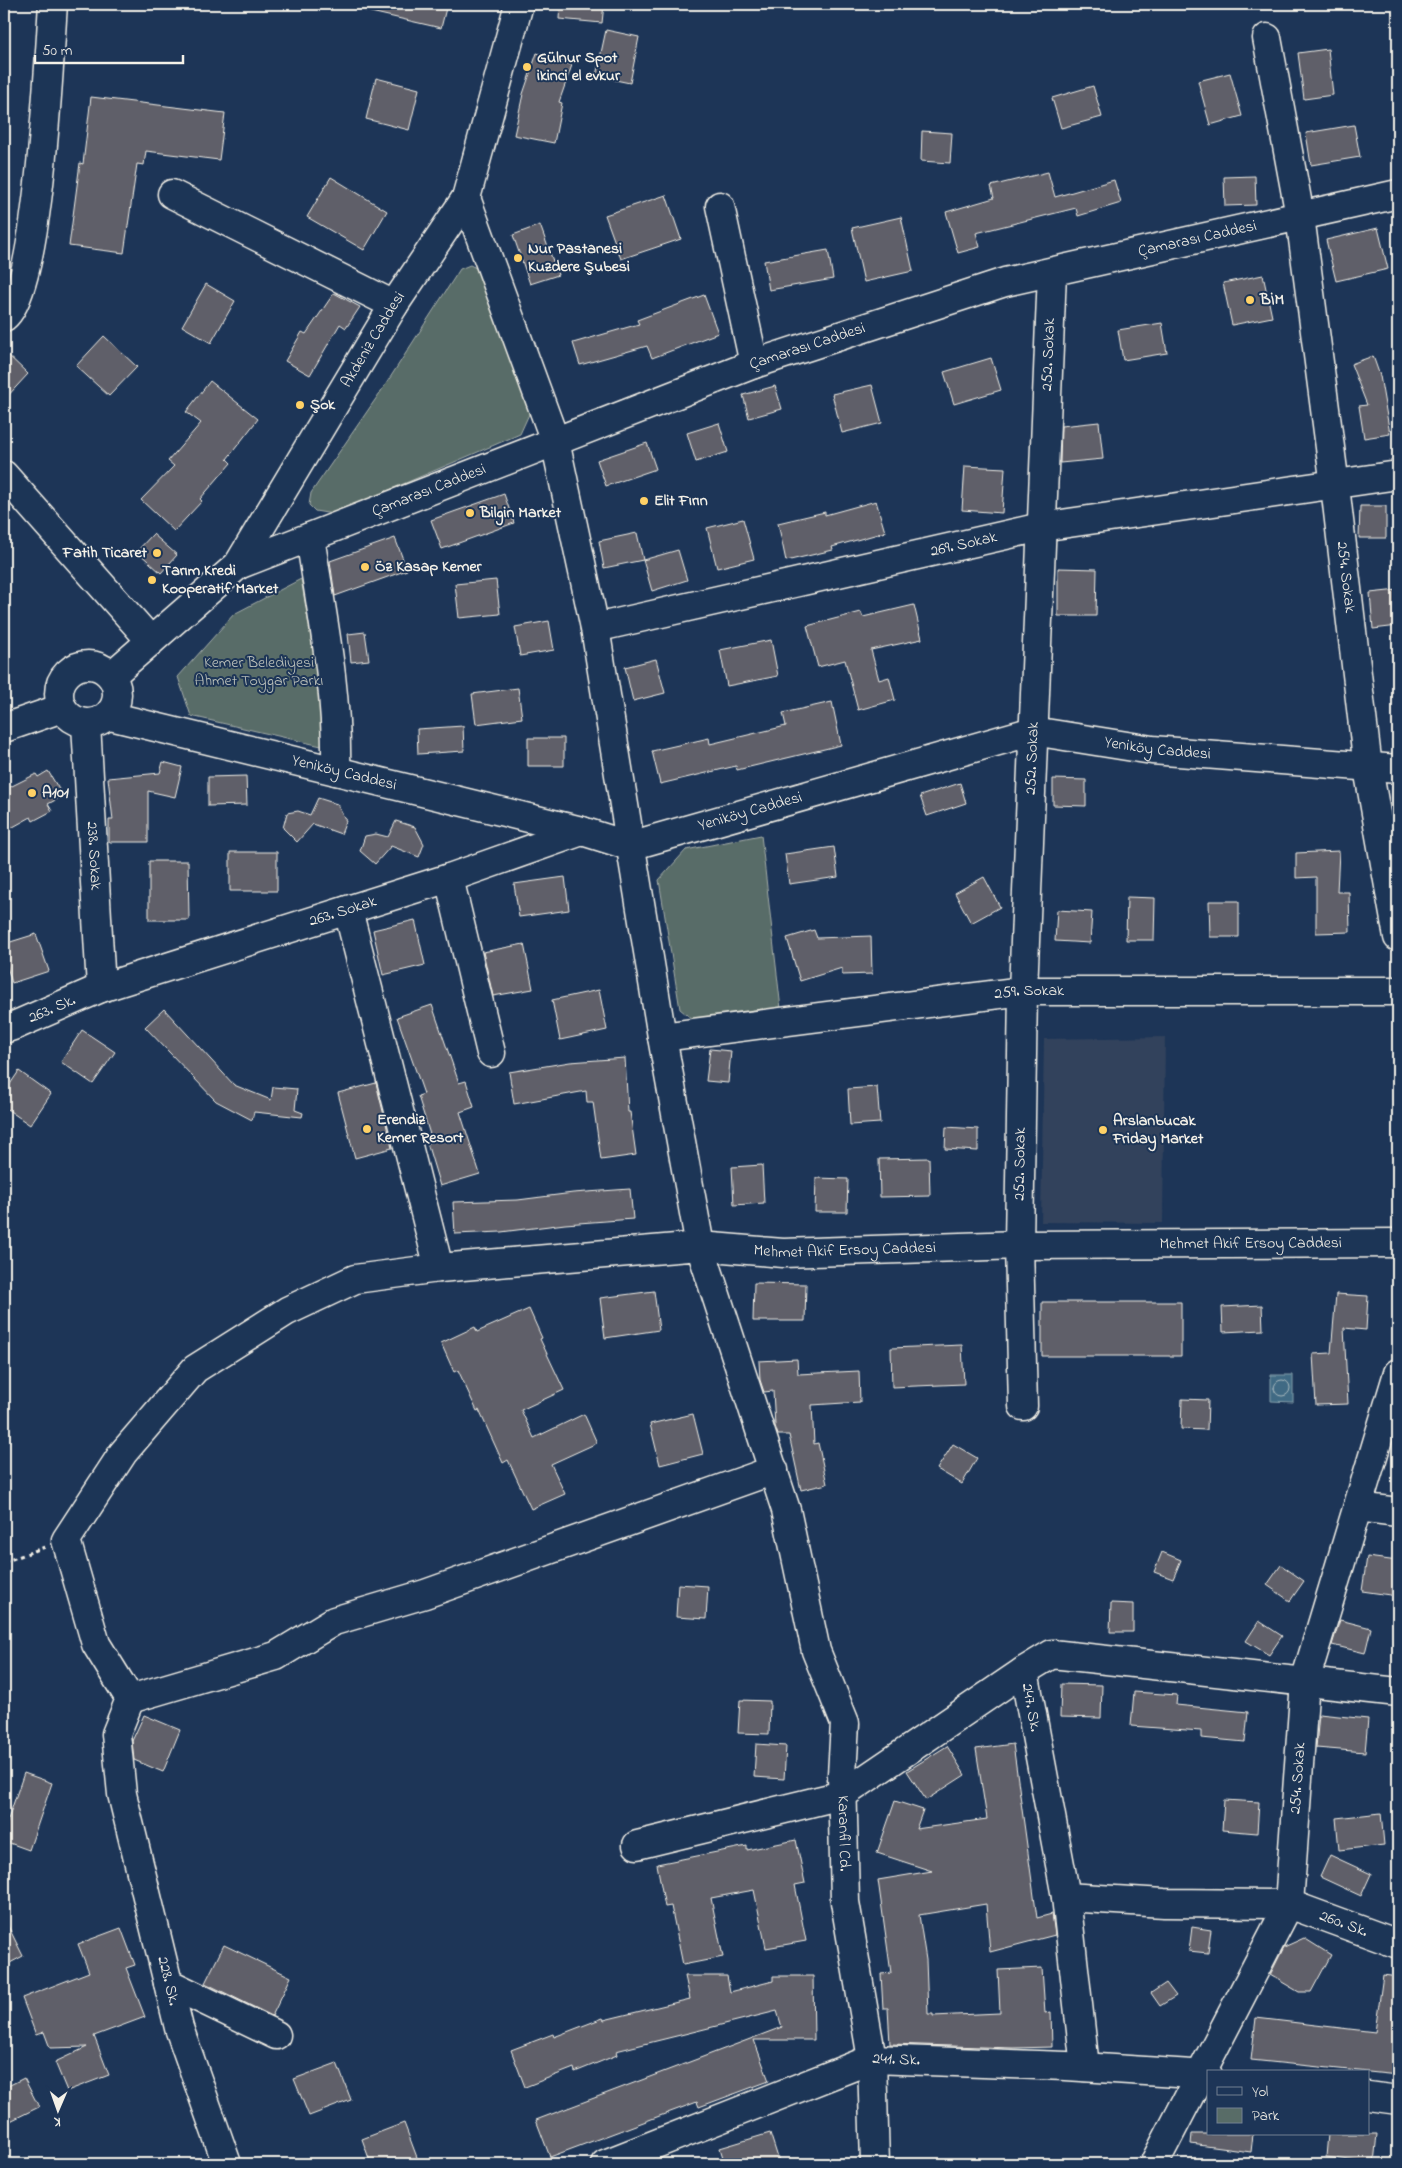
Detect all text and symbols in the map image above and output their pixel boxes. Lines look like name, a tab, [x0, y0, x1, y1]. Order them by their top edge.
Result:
scale bar	[35, 32, 182, 64]
text: 50 m	[42, 40, 73, 62]
place label: Gülnur Spot ikinci el evkur	[537, 46, 621, 88]
marker: Gülnur Spot ikinci el evkur	[521, 61, 533, 73]
street label: Çamarası Caddesi	[1136, 214, 1259, 264]
place label: Nur Pastanesi Kuzdere Şubesi	[528, 237, 630, 279]
marker: Nur Pastanesi Kuzdere Şubesi	[512, 252, 524, 264]
street label: Akdeniz Caddesi	[335, 287, 412, 392]
place label: BİM	[1259, 288, 1285, 312]
marker: BİM	[1244, 294, 1256, 306]
street label: Çamarası Caddesi	[746, 316, 869, 377]
street label: 252. Sokak	[1035, 317, 1062, 392]
place label: Şok	[310, 393, 336, 417]
marker: Şok	[294, 399, 306, 411]
street label: Çamarası Caddesi	[368, 457, 490, 524]
place label: Elit Fırın	[654, 489, 708, 513]
marker: Elit Fırın	[638, 495, 650, 507]
place label: Bilgin Market	[479, 501, 562, 526]
marker: Bilgin Market	[464, 507, 476, 519]
street label: 269. Sokak	[928, 525, 1000, 564]
street label: 254. Sokak	[1330, 540, 1362, 615]
place label: Fatih Ticaret	[62, 541, 148, 565]
marker: Fatih Ticaret	[151, 547, 163, 559]
place label: Öz Kasap Kemer	[375, 555, 483, 579]
place label: Tarım Kredi Kooperatif Market	[162, 559, 279, 601]
marker: Öz Kasap Kemer	[359, 561, 371, 573]
marker: Tarım Kredi Kooperatif Market	[146, 574, 158, 586]
park label: Kemer Belediyesi Ahmet Toygar Parkı	[195, 651, 323, 693]
street label: 252. Sokak	[1019, 720, 1046, 795]
street label: Yeniköy Caddesi	[1102, 731, 1212, 767]
street label: Yeniköy Caddesi	[289, 749, 399, 797]
place label: A101	[42, 781, 70, 805]
street label: Yeniköy Caddesi	[695, 785, 805, 838]
marker: A101	[26, 787, 38, 799]
street label: 238. Sokak	[80, 821, 107, 892]
street label: 263. Sokak	[306, 889, 381, 933]
street label: 259. Sokak	[993, 979, 1065, 1007]
street label: 263. Sk.	[25, 988, 80, 1030]
place label: Erendiz Kemer Resort	[377, 1108, 464, 1150]
place label: Arslanbucak Friday Market	[1112, 1109, 1204, 1152]
marker: Erendiz Kemer Resort	[361, 1123, 373, 1135]
marker: Arslanbucak Friday Market	[1097, 1124, 1109, 1136]
street label: 252. Sokak	[1008, 1126, 1033, 1201]
street label: Mehmet Akif Ersoy Caddesi	[1159, 1231, 1342, 1256]
street label: Mehmet Akif Ersoy Caddesi	[753, 1236, 936, 1265]
street label: 247. Sk.	[1015, 1681, 1047, 1734]
street label: 254. Sokak	[1283, 1741, 1313, 1815]
street label: Karanfil Cd.	[830, 1795, 856, 1872]
street label: 260. Sk.	[1316, 1904, 1371, 1944]
street label: 228. Sk.	[150, 1954, 186, 2008]
street label: 241. Sk.	[872, 2047, 920, 2073]
legend	[1207, 2070, 1370, 2136]
text: Yol	[1252, 2081, 1268, 2103]
north arrow	[32, 2086, 82, 2136]
text: Park	[1252, 2105, 1280, 2127]
text: K	[53, 2111, 61, 2132]

